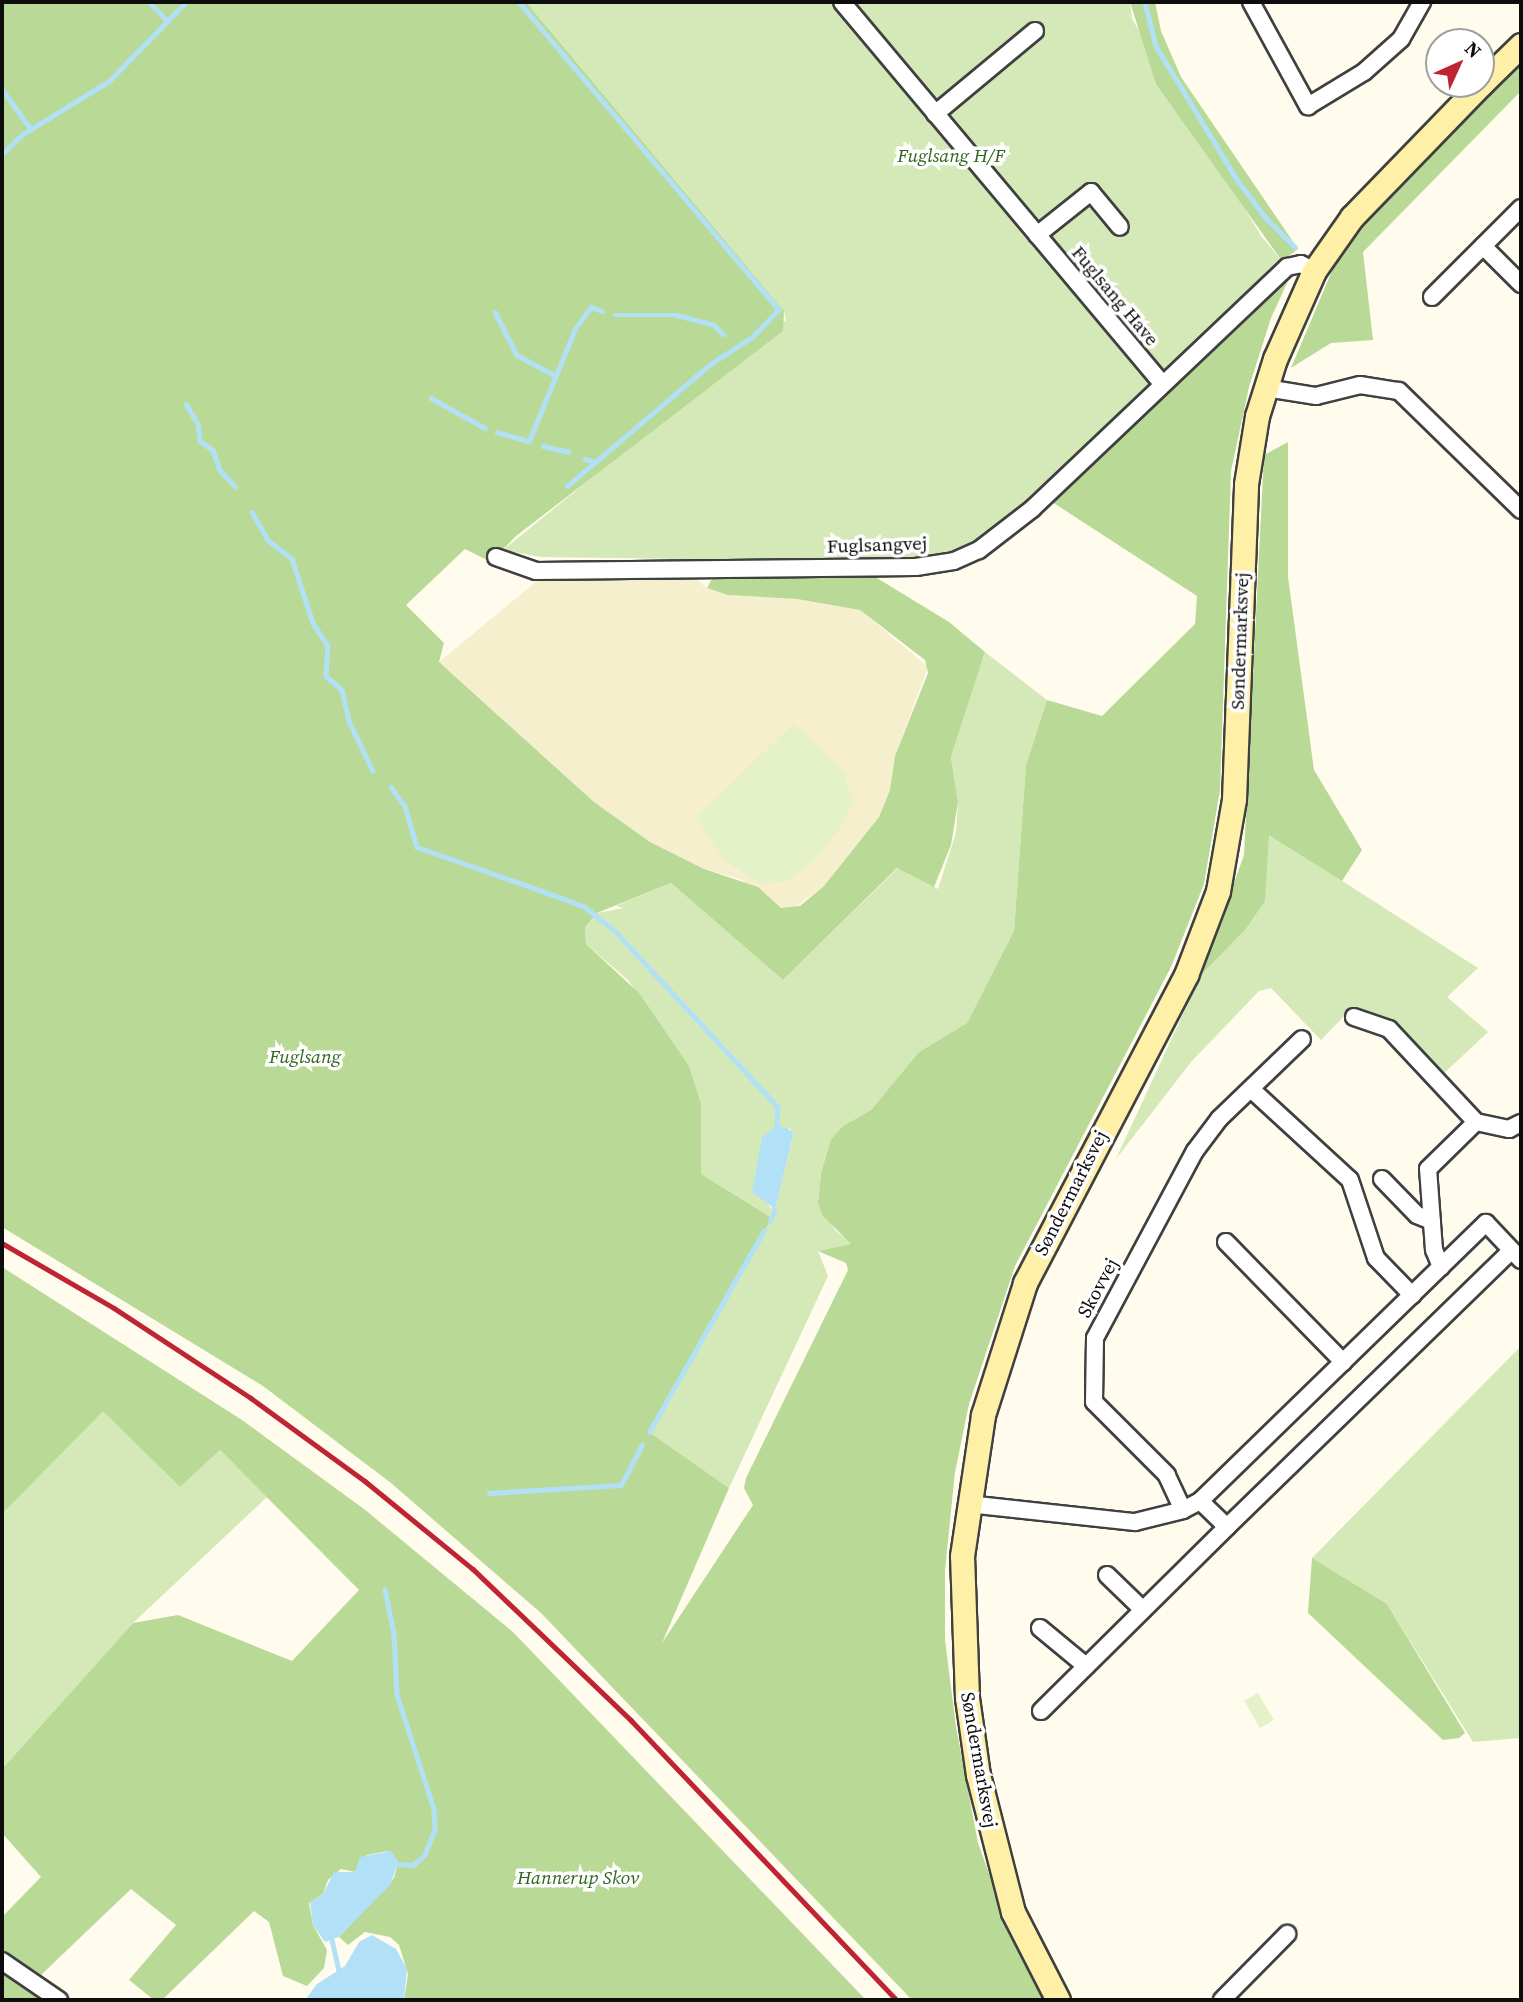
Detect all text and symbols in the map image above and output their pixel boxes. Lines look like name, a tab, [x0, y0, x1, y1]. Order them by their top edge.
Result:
north arrow	[1425, 28, 1495, 98]
text: N	[1459, 35, 1488, 64]
park label: Fuglsang H/F	[897, 145, 1005, 167]
street label: Fuglsang Have	[1067, 241, 1163, 351]
street label: Fuglsangvej	[827, 532, 927, 558]
street label: Søndermarksvej	[1226, 572, 1254, 710]
park label: Fuglsang	[269, 1046, 341, 1068]
street label: Søndermarksvej	[1030, 1127, 1112, 1259]
street label: Skovvej	[1073, 1254, 1123, 1322]
street label: Søndermarksvej	[956, 1690, 1002, 1830]
park label: Hannerup Skov	[517, 1867, 639, 1889]

